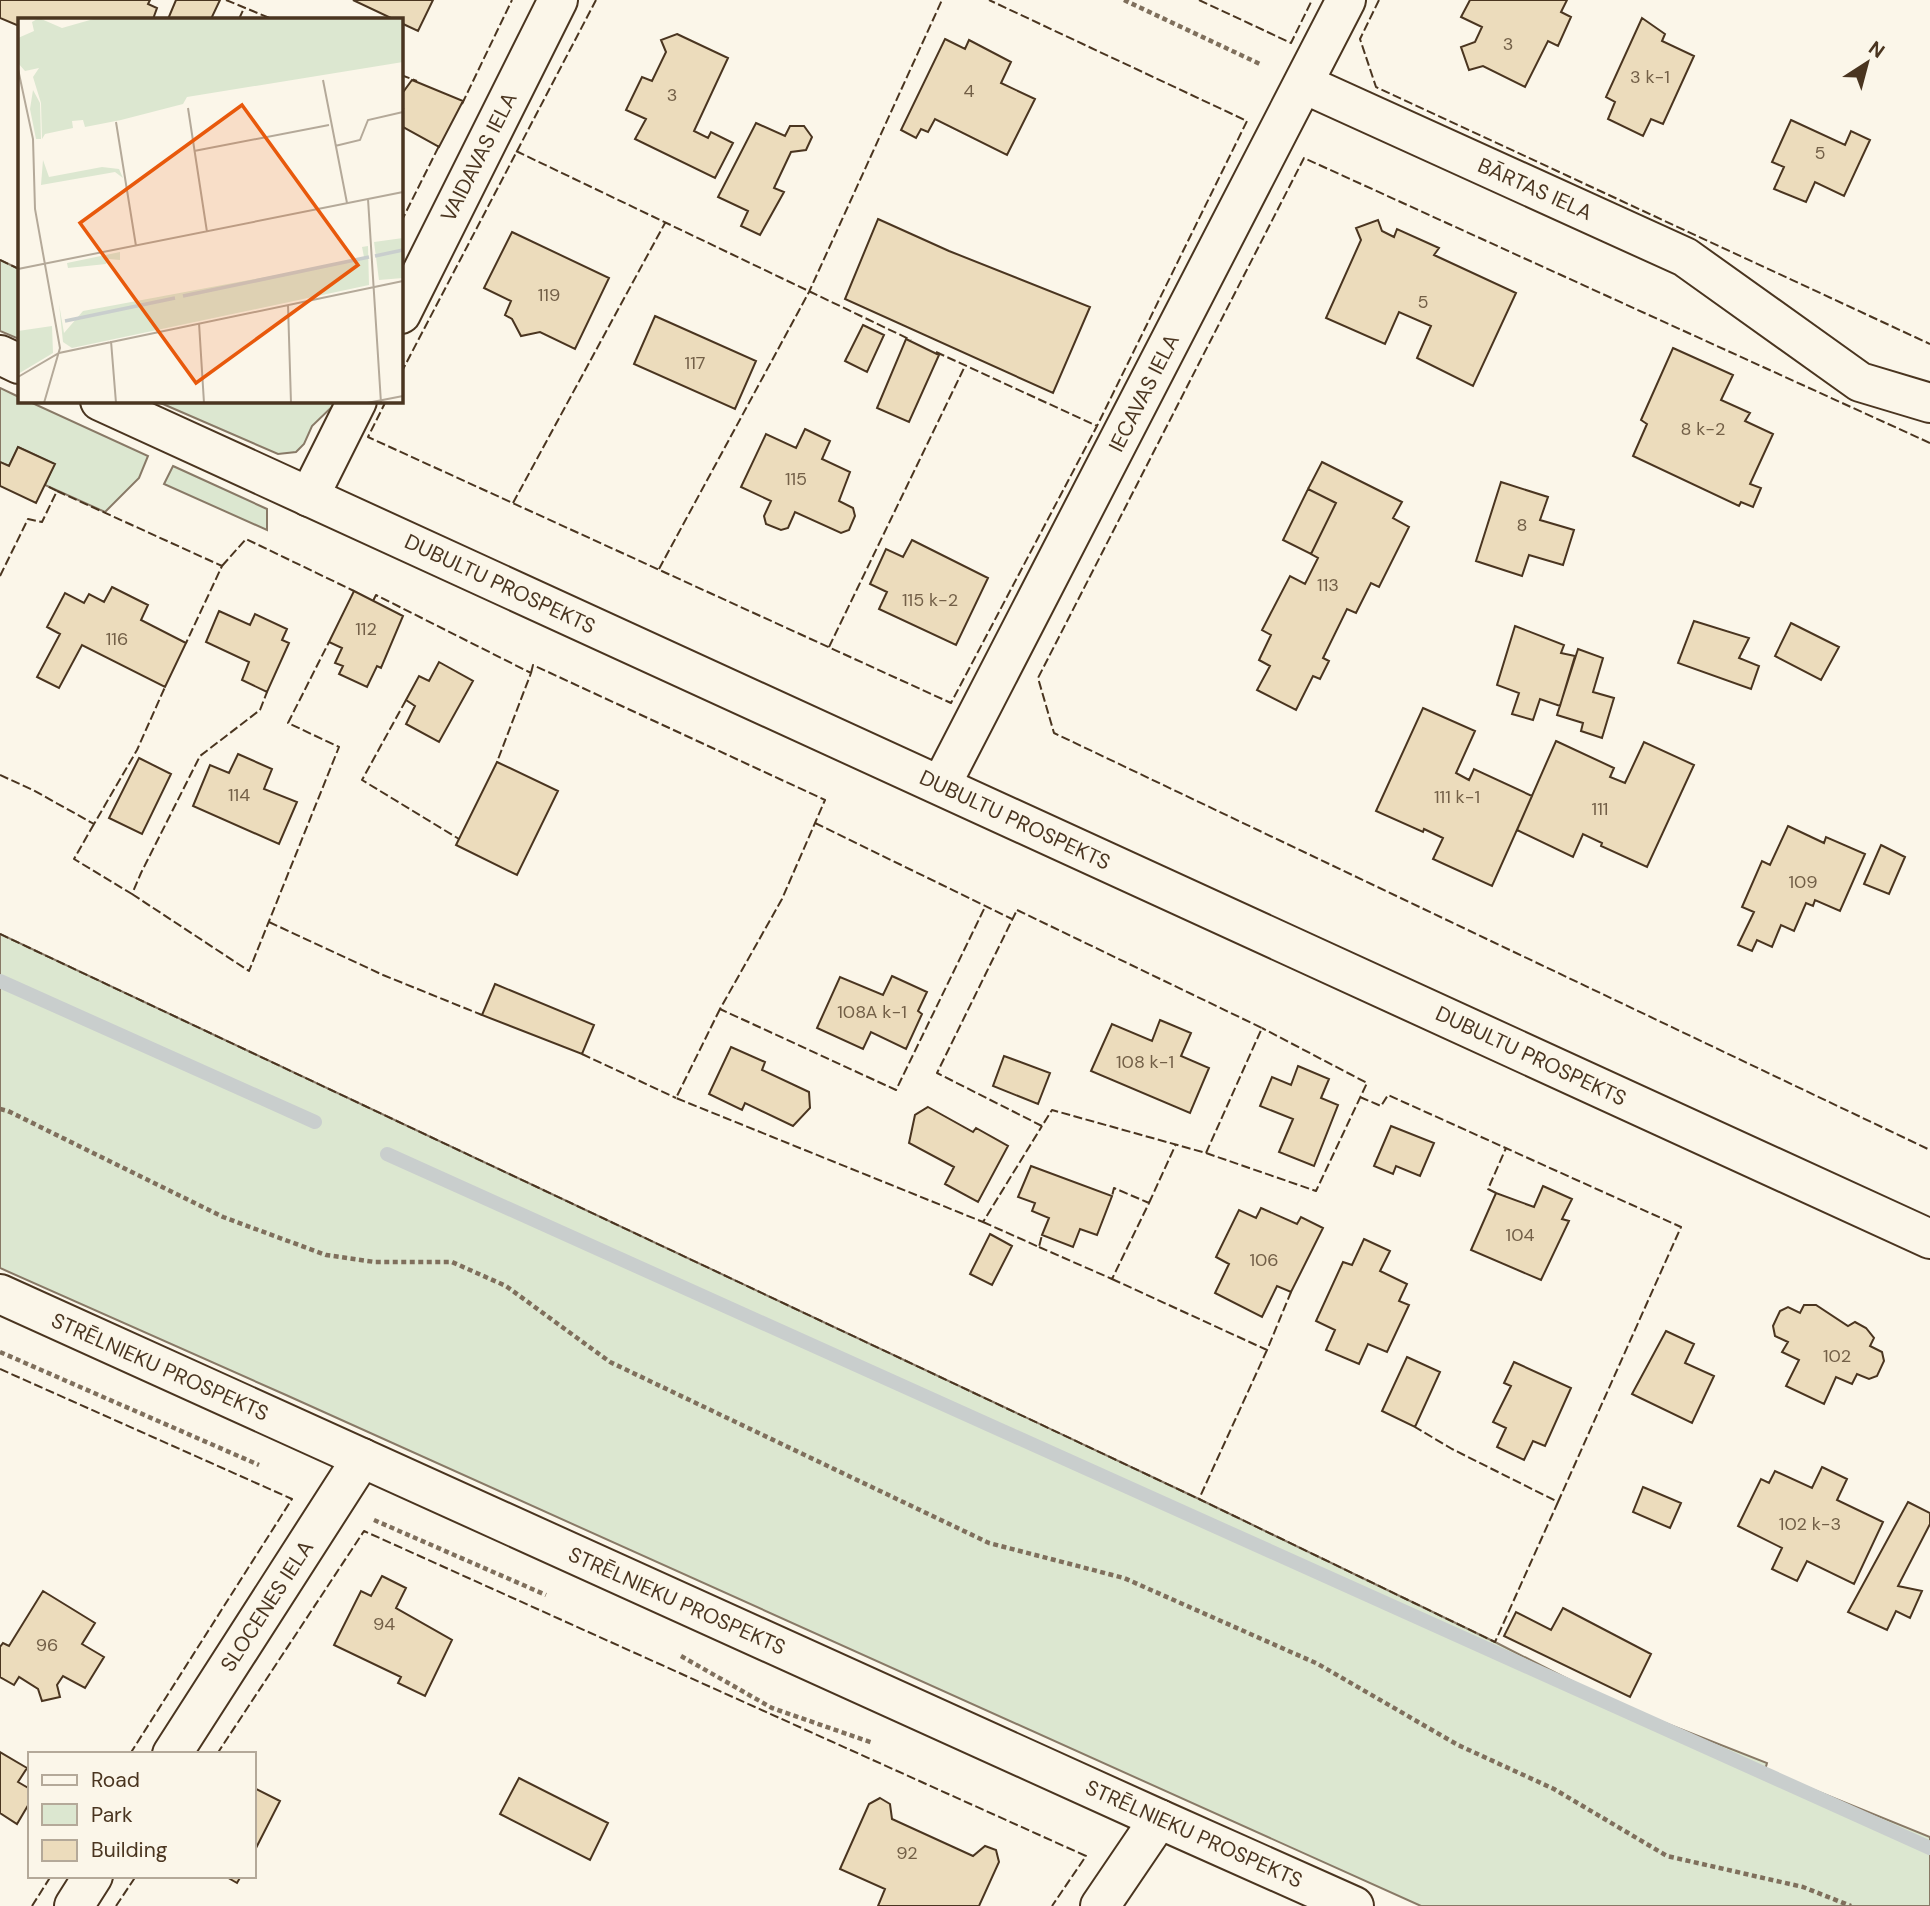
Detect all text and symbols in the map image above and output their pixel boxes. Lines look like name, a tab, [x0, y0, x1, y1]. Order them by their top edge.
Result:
inset map	[18, 18, 402, 402]
north arrow	[1832, 28, 1902, 98]
house number: 3	[1503, 32, 1513, 56]
text: N	[1864, 35, 1890, 64]
house number: 3 k-1	[1630, 65, 1670, 89]
house number: 4	[964, 79, 975, 103]
house number: 3	[667, 83, 677, 107]
street label: VAIDAVAS IELA	[434, 87, 524, 226]
house number: 5	[1815, 141, 1825, 165]
street label: BĀRTAS IELA	[1473, 151, 1597, 227]
house number: 119	[538, 283, 560, 307]
house number: 5	[1418, 290, 1428, 314]
street label: IECAVAS IELA	[1102, 329, 1186, 457]
house number: 117	[685, 351, 705, 375]
house number: 8 k-2	[1681, 417, 1725, 441]
house number: 115	[785, 467, 807, 491]
house number: 8	[1517, 513, 1527, 537]
street label: DUBULTU PROSPEKTS	[400, 527, 600, 641]
house number: 113	[1317, 573, 1339, 597]
house number: 115 k-2	[902, 588, 958, 612]
house number: 112	[355, 617, 377, 641]
house number: 116	[106, 627, 128, 651]
street label: DUBULTU PROSPEKTS	[915, 763, 1115, 877]
house number: 114	[228, 783, 250, 807]
house number: 111 k-1	[1434, 785, 1480, 809]
house number: 111	[1592, 797, 1608, 821]
house number: 109	[1788, 870, 1818, 894]
street label: DUBULTU PROSPEKTS	[1431, 999, 1631, 1113]
house number: 108A k-1	[837, 1000, 907, 1024]
house number: 108 k-1	[1116, 1050, 1174, 1074]
house number: 104	[1506, 1223, 1534, 1247]
house number: 106	[1249, 1248, 1279, 1272]
street label: STRĒLNIEKU PROSPEKTS	[47, 1306, 273, 1428]
house number: 102	[1823, 1344, 1851, 1368]
house number: 102 k-3	[1779, 1512, 1841, 1536]
street label: SLOCENES IELA	[214, 1535, 320, 1677]
street label: STRĒLNIEKU PROSPEKTS	[564, 1540, 790, 1662]
house number: 94	[373, 1612, 395, 1636]
house number: 96	[36, 1633, 58, 1657]
legend	[28, 1752, 256, 1878]
text: Road	[91, 1766, 140, 1794]
street label: STRĒLNIEKU PROSPEKTS	[1081, 1773, 1307, 1895]
text: Park	[91, 1801, 133, 1829]
text: Building	[91, 1836, 168, 1864]
house number: 92	[896, 1841, 918, 1865]

